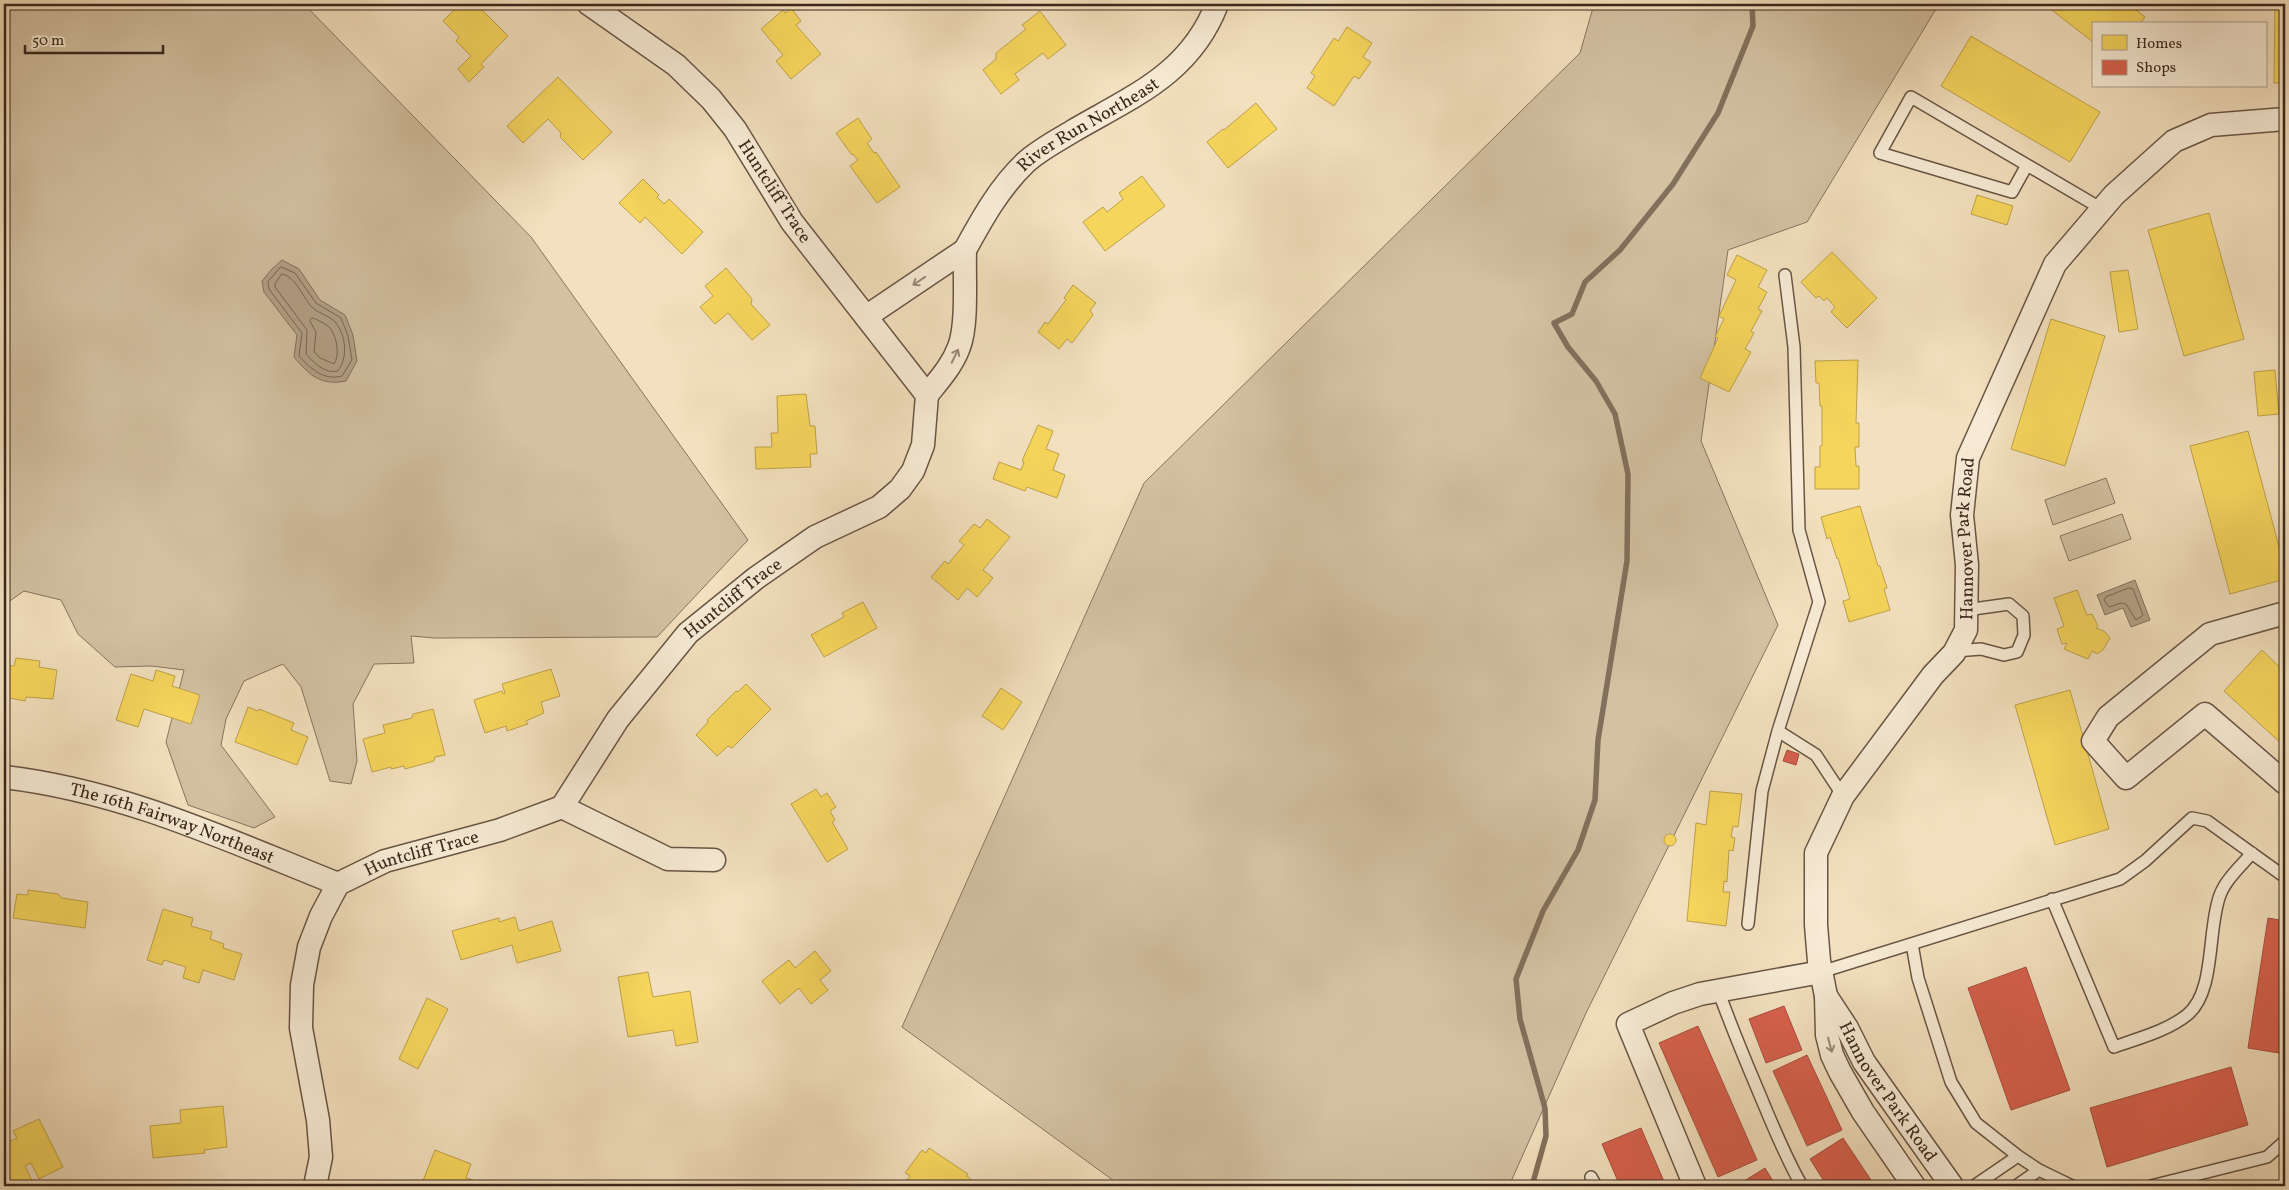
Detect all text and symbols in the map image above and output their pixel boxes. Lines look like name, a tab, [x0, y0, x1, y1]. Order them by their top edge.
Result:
scale bar	[25, 22, 162, 54]
legend	[2092, 22, 2266, 88]
text: 50 m	[32, 31, 64, 52]
text: Homes	[2136, 34, 2182, 55]
text: Shops	[2136, 58, 2176, 79]
street label: River Run Northeast	[1012, 72, 1165, 178]
street label: Huntcliff Trace	[731, 135, 817, 248]
one-way arrow	[912, 276, 926, 286]
one-way arrow	[951, 349, 960, 364]
street label: Hannover Park Road	[1951, 456, 1982, 620]
street label: Huntcliff Trace	[679, 553, 788, 646]
street label: The 16th Fairway Northeast	[67, 778, 278, 871]
street label: Huntcliff Trace	[360, 825, 482, 883]
street label: Hannover Park Road	[1832, 1018, 1942, 1168]
one-way arrow	[1826, 1036, 1835, 1052]

